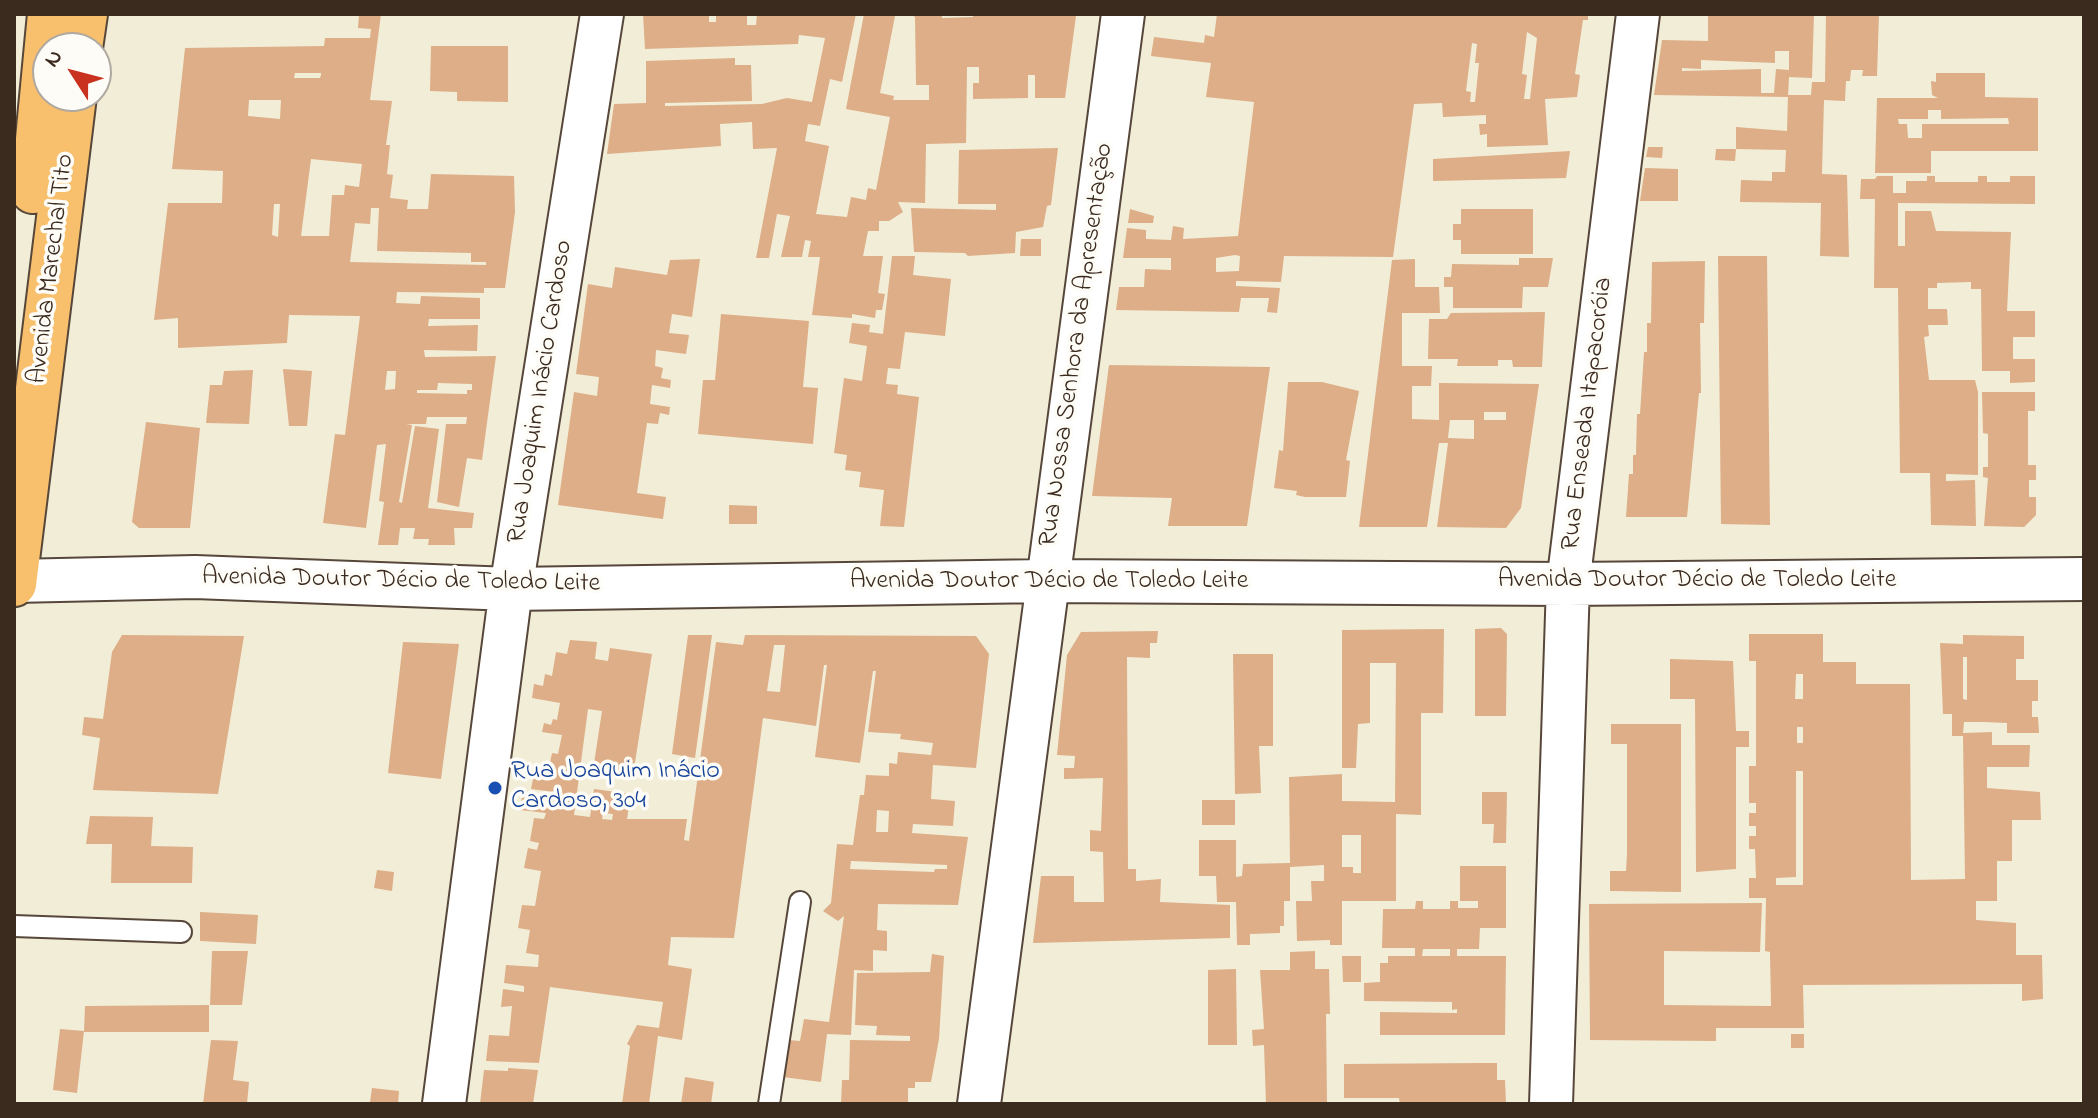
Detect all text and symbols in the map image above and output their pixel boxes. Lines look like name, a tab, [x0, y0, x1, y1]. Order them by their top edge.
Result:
north arrow	[32, 32, 112, 112]
text: N	[37, 44, 72, 74]
street label: Rua Nossa Senhora da Apresentação	[1034, 141, 1122, 549]
street label: Avenida Marechal Tito	[23, 152, 83, 386]
street label: Rua Joaquim Inácio Cardoso	[503, 238, 581, 546]
street label: Rua Enseada Itapacoróia	[1557, 276, 1621, 552]
street label: Avenida Doutor Décio de Toledo Leite	[201, 563, 601, 601]
street label: Avenida Doutor Décio de Toledo Leite	[1498, 566, 1896, 598]
street label: Avenida Doutor Décio de Toledo Leite	[850, 567, 1248, 599]
place label: Rua Joaquim Inácio Cardoso, 304	[511, 757, 720, 818]
marker: Rua Joaquim Inácio Cardoso, 304	[486, 779, 504, 797]

